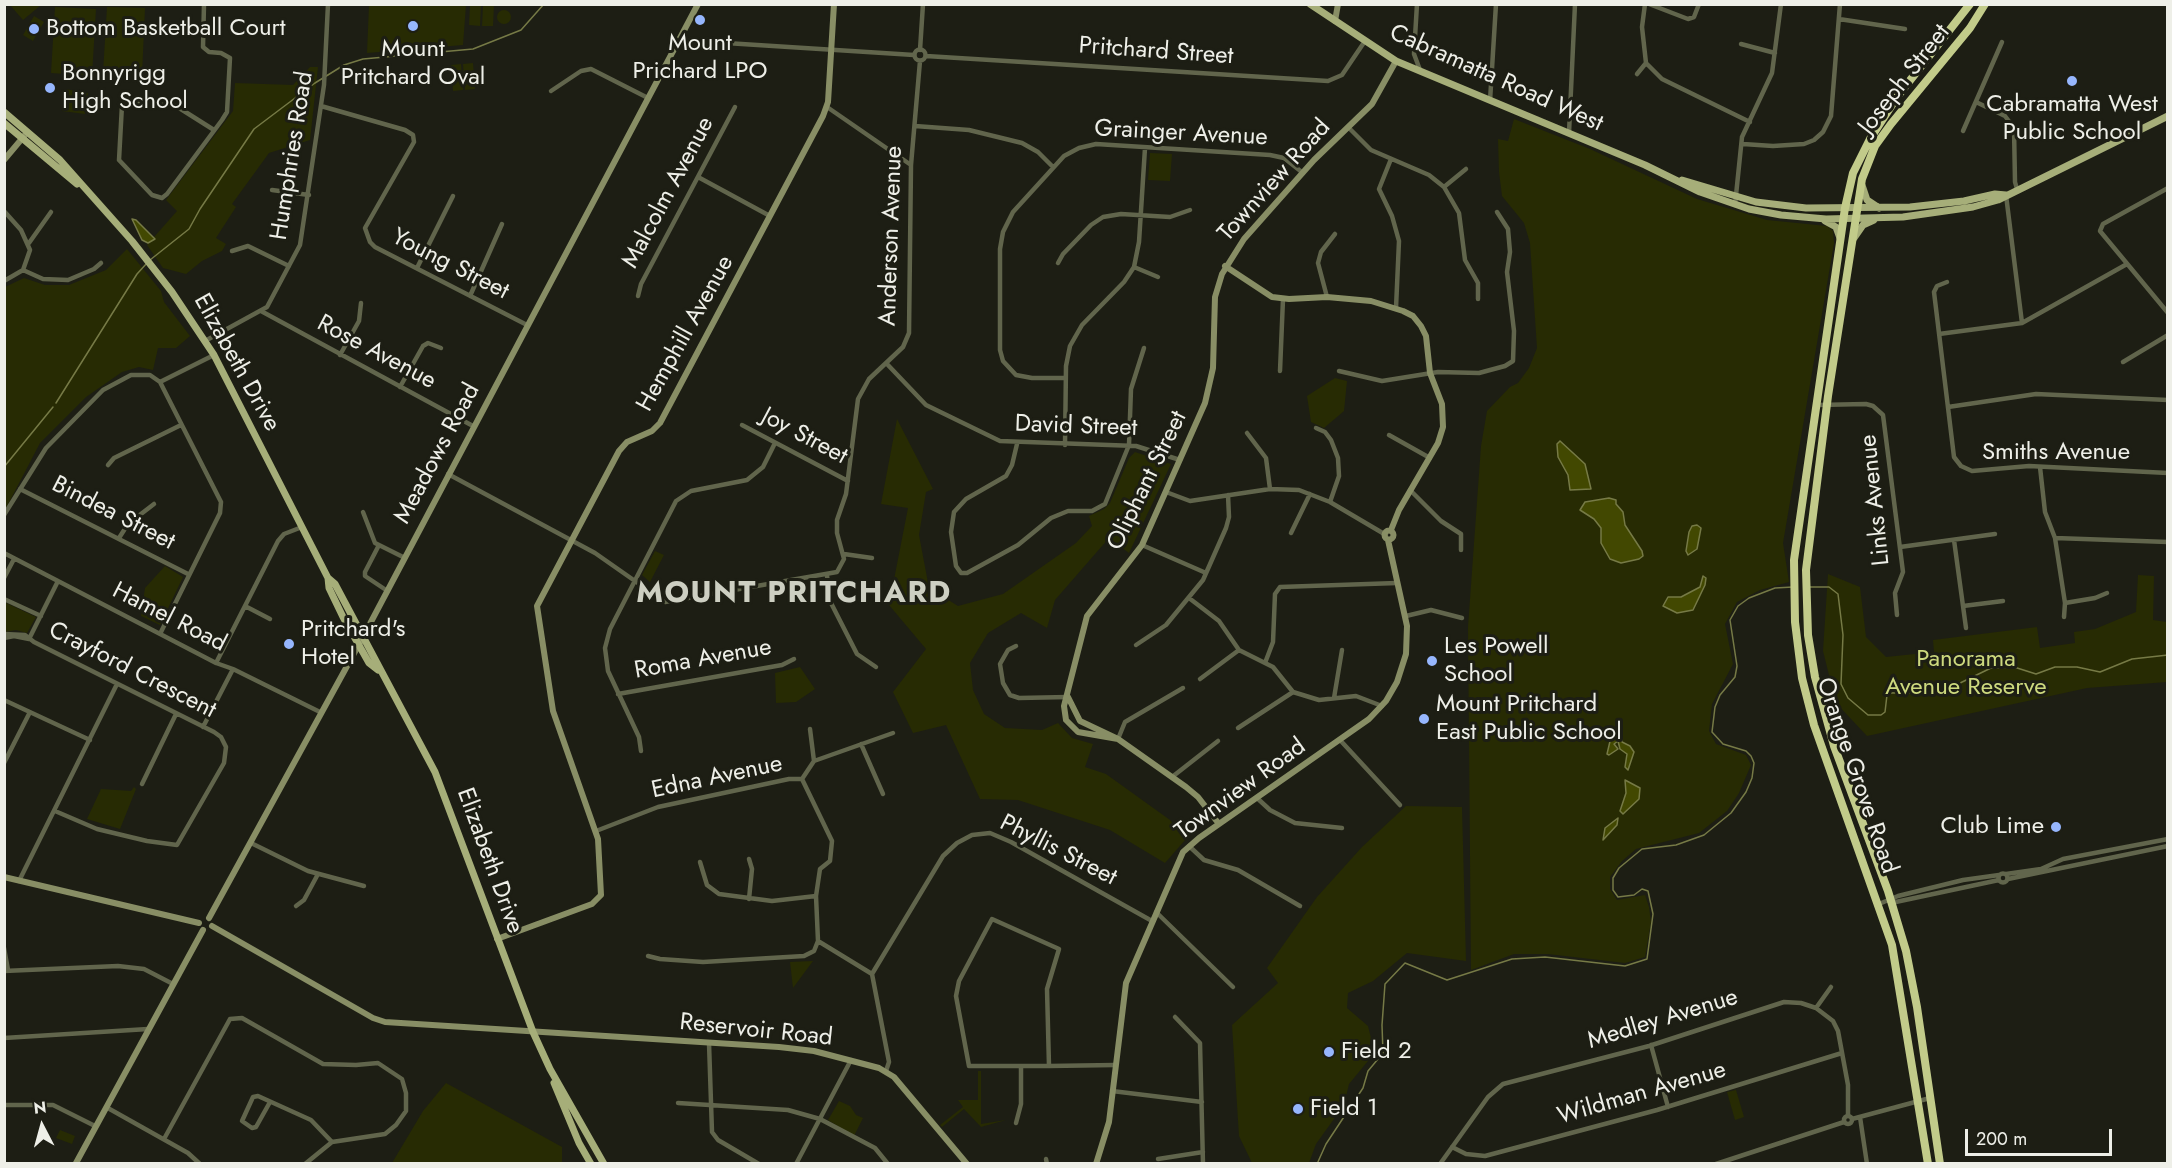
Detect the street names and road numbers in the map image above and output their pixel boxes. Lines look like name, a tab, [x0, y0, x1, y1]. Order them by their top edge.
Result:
street label: Cabramatta Road West	[1385, 19, 1607, 139]
street label: Joseph Street	[1853, 19, 1957, 141]
street label: Pritchard Street	[1078, 32, 1234, 72]
street label: Humphries Road	[265, 70, 321, 242]
street label: Malcolm Avenue	[617, 112, 721, 274]
street label: Townview Road	[1213, 114, 1337, 248]
street label: Grainger Avenue	[1094, 115, 1268, 153]
street label: Anderson Avenue	[874, 146, 910, 326]
street label: Young Street	[387, 223, 513, 307]
street label: Hemphill Avenue	[631, 251, 741, 417]
street label: Elizabeth Drive	[186, 289, 286, 437]
street label: Rose Avenue	[312, 310, 440, 396]
street label: Meadows Road	[389, 379, 487, 529]
street label: Joy Street	[756, 402, 852, 472]
street label: Oliphant Street	[1102, 407, 1194, 555]
street label: David Street	[1014, 410, 1138, 444]
street label: Links Avenue	[1855, 433, 1897, 567]
street label: Smiths Avenue	[1982, 439, 2130, 467]
street label: Bindea Street	[47, 471, 179, 557]
street label: Hamel Road	[107, 577, 231, 659]
street label: Crayford Crescent	[43, 616, 221, 726]
street label: Roma Avenue	[632, 634, 774, 686]
street label: Orange Grove Road	[1809, 674, 1903, 878]
street label: Townview Road	[1170, 733, 1312, 847]
street label: Edna Avenue	[649, 750, 785, 806]
street label: Elizabeth Drive	[449, 784, 529, 938]
street label: Phyllis Street	[995, 809, 1121, 893]
street label: Medley Avenue	[1584, 983, 1742, 1057]
street label: Reservoir Road	[678, 1009, 834, 1053]
street label: Wildman Avenue	[1554, 1056, 1730, 1132]

